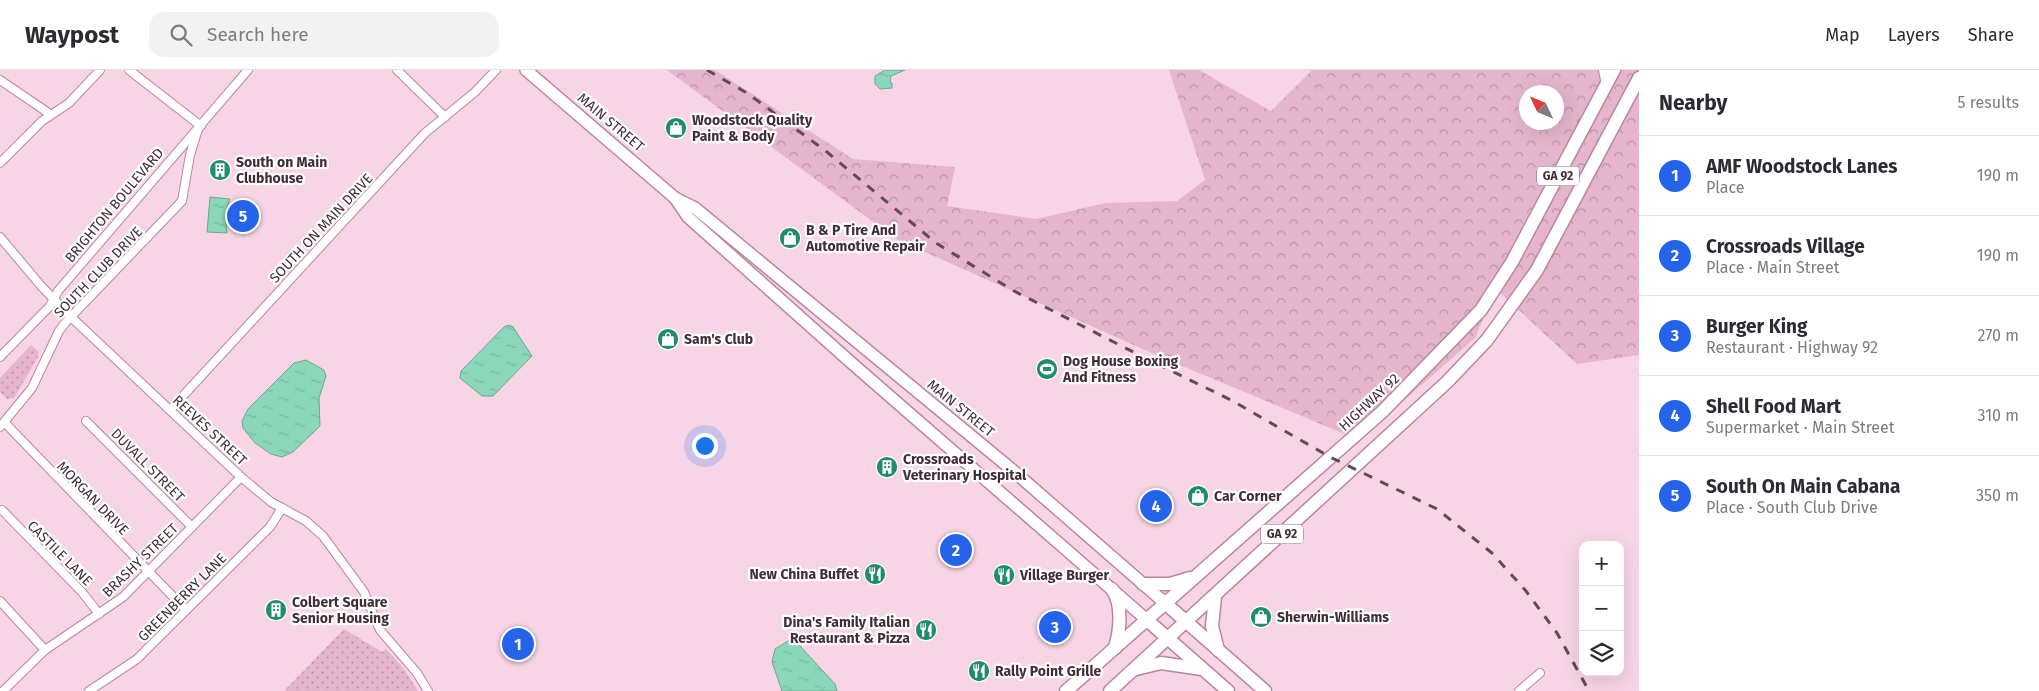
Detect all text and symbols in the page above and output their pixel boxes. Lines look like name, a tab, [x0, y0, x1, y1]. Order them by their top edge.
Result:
search box	[149, 12, 499, 57]
text: Waypost	[25, 21, 119, 49]
icon: search	[167, 21, 195, 49]
text: Search here	[207, 23, 309, 46]
text: Map	[1825, 24, 1860, 46]
text: Layers	[1888, 24, 1940, 46]
text: Share	[1968, 24, 2014, 46]
north arrow	[1519, 85, 1564, 130]
street label: MAIN STREET	[574, 90, 648, 156]
text: Nearby	[1659, 90, 1727, 116]
text: 5 results	[1958, 93, 2019, 112]
place label: Woodstock Quality Paint & Body	[692, 112, 813, 145]
shop icon: Woodstock Quality Paint & Body	[664, 116, 688, 140]
street label: BRIGHTON BOULEVARD	[62, 145, 167, 266]
place label: South on Main Clubhouse	[236, 154, 327, 187]
text: AMF Woodstock Lanes	[1706, 155, 1897, 178]
building icon: South on Main Clubhouse	[208, 158, 232, 182]
road number: GA 92	[1537, 166, 1579, 185]
text: 1	[1671, 166, 1679, 185]
text: 190 m	[1977, 166, 2019, 185]
street label: SOUTH ON MAIN DRIVE	[266, 170, 376, 287]
text: Place	[1706, 178, 1745, 197]
pin: 5	[227, 197, 259, 235]
place label: B & P Tire And Automotive Repair	[805, 222, 925, 255]
street label: SOUTH CLUB DRIVE	[51, 223, 146, 321]
shop icon: B & P Tire And Automotive Repair	[778, 226, 802, 250]
text: Crossroads Village	[1706, 235, 1865, 258]
text: 2	[1671, 246, 1679, 265]
text: 190 m	[1977, 246, 2019, 265]
text: Place · Main Street	[1706, 258, 1840, 277]
text: Burger King	[1706, 315, 1807, 338]
text: 3	[1671, 326, 1679, 345]
text: 270 m	[1977, 326, 2019, 345]
shop icon: Sam's Club	[656, 327, 680, 351]
place label: Sam's Club	[684, 331, 753, 348]
text: Restaurant · Highway 92	[1706, 338, 1878, 357]
place label: Dog House Boxing And Fitness	[1062, 353, 1178, 386]
sports icon: Dog House Boxing And Fitness	[1035, 357, 1059, 381]
street label: HIGHWAY 92	[1336, 370, 1403, 435]
street label: MAIN STREET	[924, 376, 998, 441]
street label: REEVES STREET	[169, 392, 251, 470]
text: Shell Food Mart	[1706, 395, 1841, 418]
text: 4	[1670, 406, 1680, 425]
text: 310 m	[1978, 406, 2019, 425]
text: Supermarket · Main Street	[1706, 418, 1895, 437]
street label: DUVALL STREET	[107, 425, 188, 506]
your location	[692, 433, 718, 459]
place label: Crossroads Veterinary Hospital	[902, 451, 1027, 484]
building icon: Crossroads Veterinary Hospital	[875, 455, 899, 479]
street label: MORGAN DRIVE	[53, 458, 132, 539]
text: South On Main Cabana	[1706, 475, 1901, 498]
shop icon: Car Corner	[1186, 484, 1210, 508]
text: 5	[1671, 486, 1679, 505]
text: 350 m	[1976, 486, 2019, 505]
pin: 4	[1140, 487, 1172, 525]
place label: Car Corner	[1214, 488, 1282, 505]
text: Place · South Club Drive	[1706, 498, 1878, 517]
street label: CASTILE LANE	[24, 517, 96, 589]
street label: BRASHY STREET	[99, 519, 182, 601]
road number: GA 92	[1261, 524, 1303, 544]
pin: 2	[940, 531, 972, 569]
map controls	[1579, 541, 1624, 676]
button: +	[1579, 541, 1624, 586]
street label: GREENBERRY LANE	[135, 550, 230, 645]
restaurant icon: New China Buffet	[863, 562, 887, 586]
restaurant icon: Village Burger	[992, 563, 1016, 587]
place label: New China Buffet	[750, 566, 860, 583]
place label: Village Burger	[1019, 567, 1109, 584]
button: −	[1579, 586, 1624, 631]
place label: Colbert Square Senior Housing	[292, 594, 389, 627]
building icon: Colbert Square Senior Housing	[264, 598, 288, 622]
shop icon: Sherwin-Williams	[1249, 605, 1273, 629]
pin: 3	[1039, 608, 1071, 646]
place label: Sherwin-Williams	[1277, 609, 1389, 626]
place label: Dina's Family Italian Restaurant & Pizza	[783, 614, 910, 647]
restaurant icon: Dina's Family Italian Restaurant & Pizza	[914, 618, 938, 642]
pin: 1	[502, 625, 534, 663]
button: layers	[1579, 631, 1624, 676]
restaurant icon: Rally Point Grille	[967, 659, 991, 683]
place label: Rally Point Grille	[995, 663, 1102, 680]

